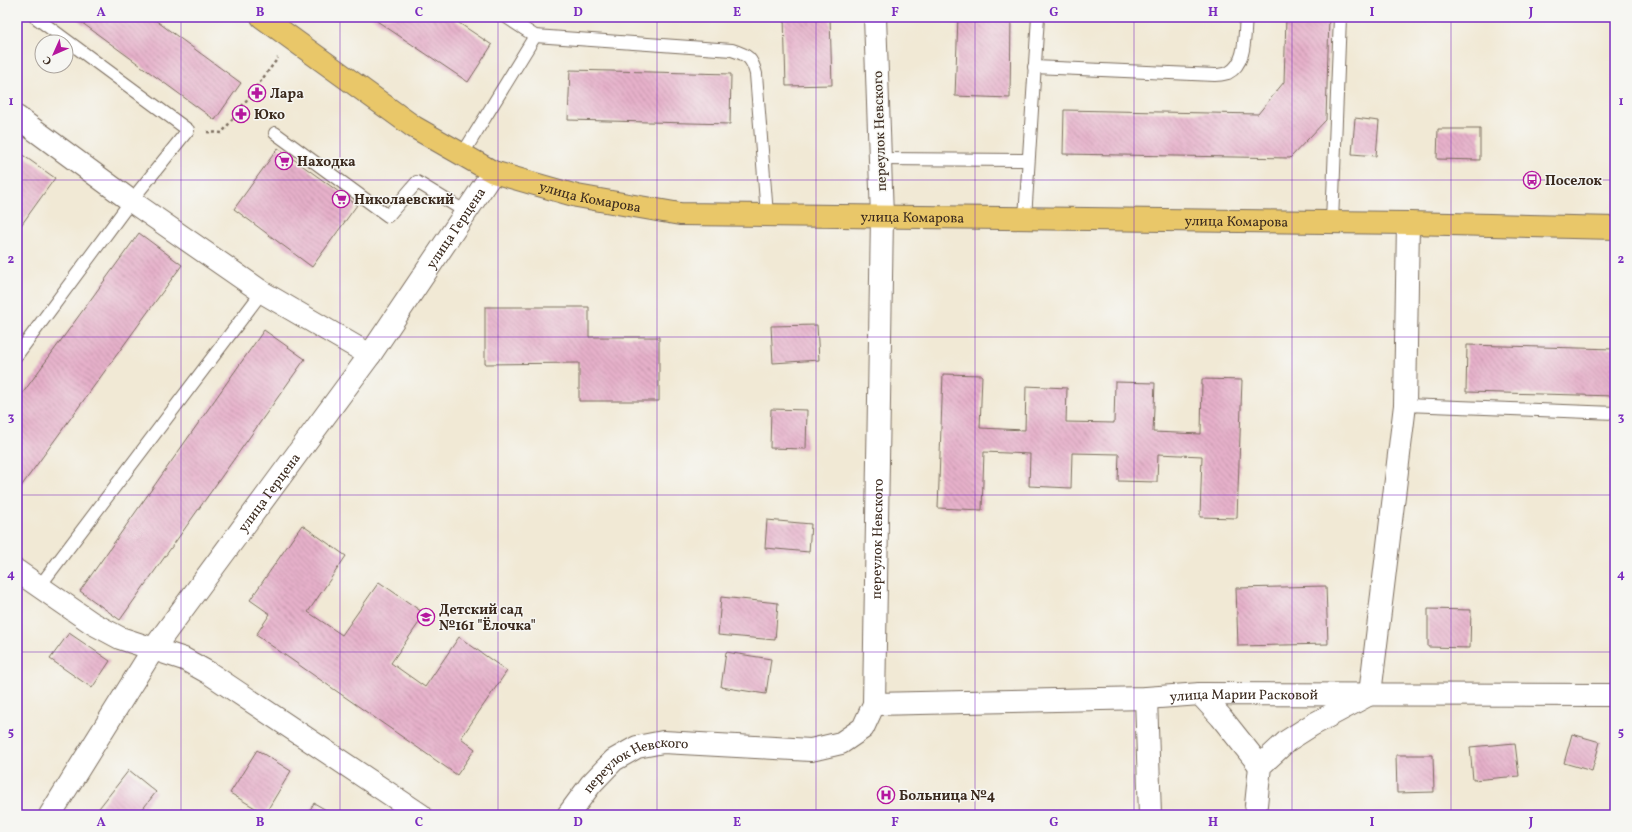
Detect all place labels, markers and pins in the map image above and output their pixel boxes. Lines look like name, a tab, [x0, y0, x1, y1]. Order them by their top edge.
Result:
pharmacy icon: Лара	[247, 83, 267, 103]
place label: Лара	[270, 85, 304, 104]
pharmacy icon: Юко	[231, 104, 251, 124]
place label: Юко	[254, 106, 285, 125]
supermarket icon: Находка	[274, 151, 294, 171]
place label: Находка	[297, 153, 356, 172]
bus stop icon: Поселок	[1522, 170, 1542, 190]
place label: Поселок	[1545, 172, 1603, 191]
supermarket icon: Николаевский	[331, 189, 351, 209]
place label: Николаевский	[354, 191, 454, 210]
place label: Детский сад №161 "Ёлочка"	[439, 601, 536, 636]
school or university icon: Детский сад №161 "Ёлочка"	[416, 607, 436, 627]
hospital icon: Больница №4	[876, 785, 896, 805]
place label: Больница №4	[899, 787, 996, 806]

